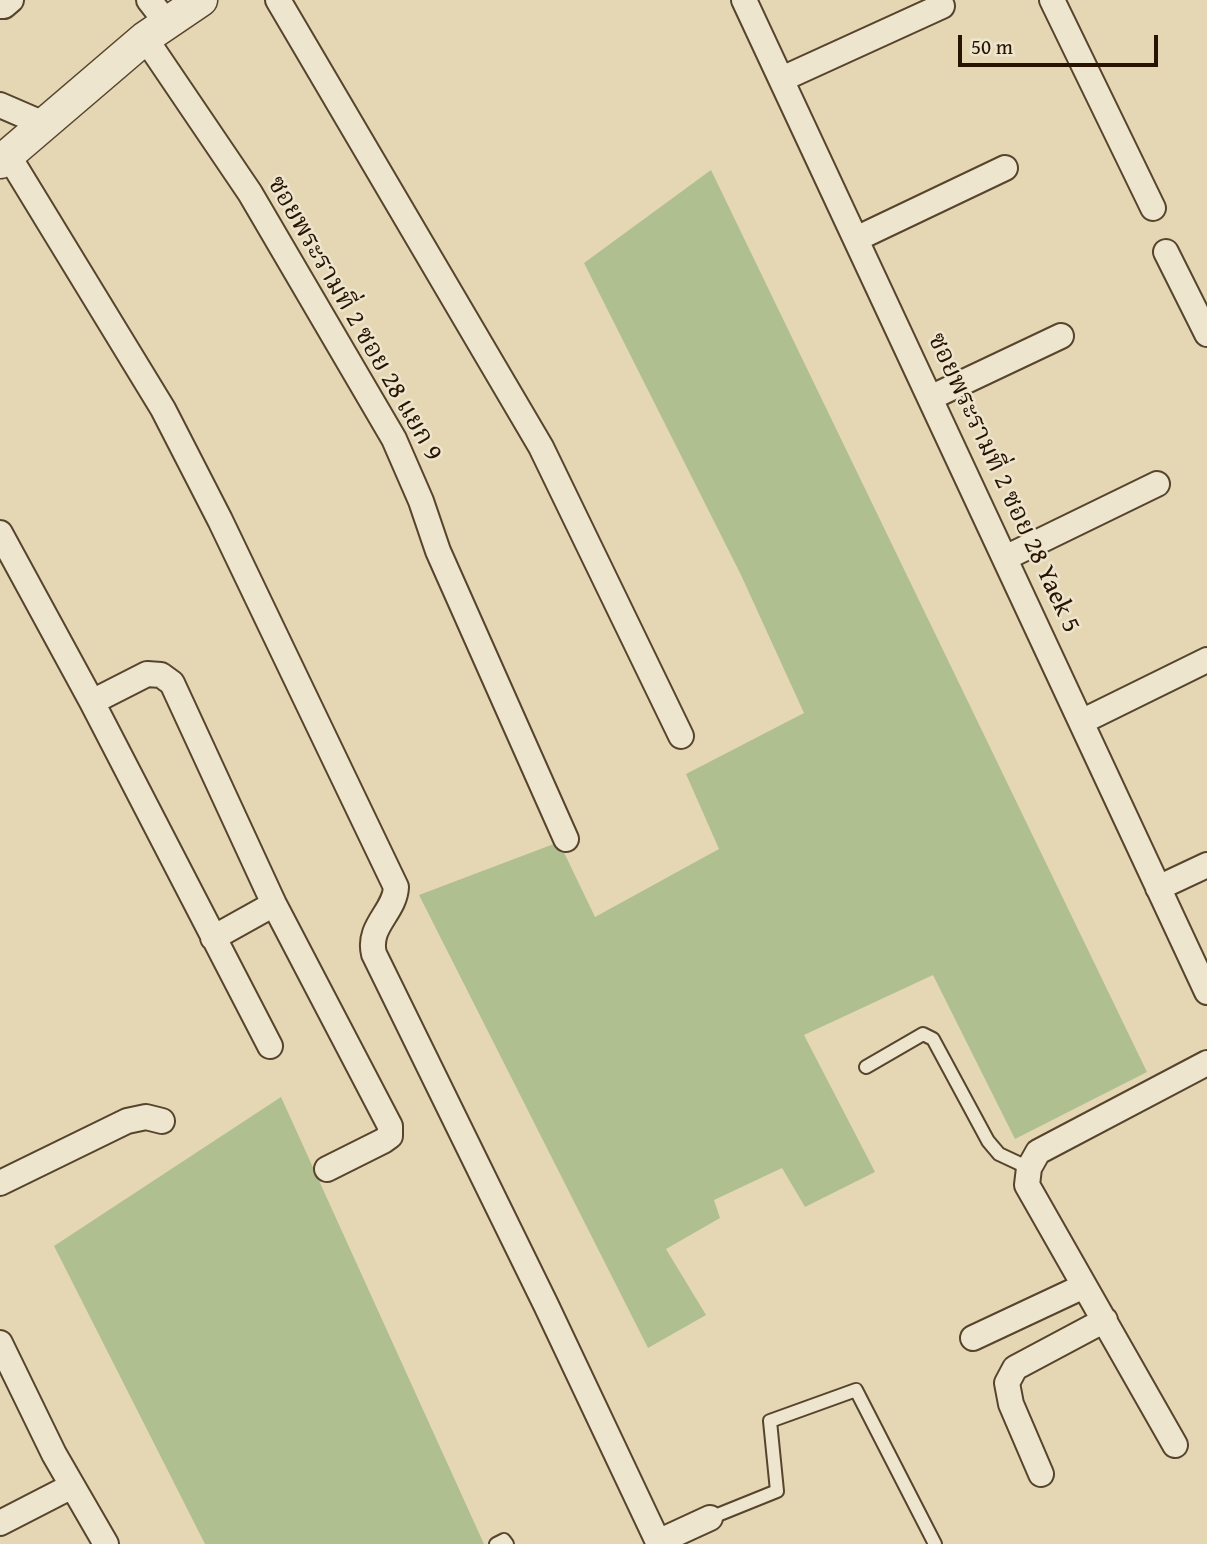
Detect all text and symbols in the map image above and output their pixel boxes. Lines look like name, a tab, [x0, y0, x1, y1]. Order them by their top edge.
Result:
scale bar	[962, 21, 1162, 65]
text: 50 m	[971, 31, 1013, 62]
street label: ซอยพระรามที่ 2 ซอย 28 แยก 9	[260, 171, 448, 467]
street label: ซอยพระรามที่ 2 ซอย 28 Yaek 5	[920, 328, 1086, 638]

